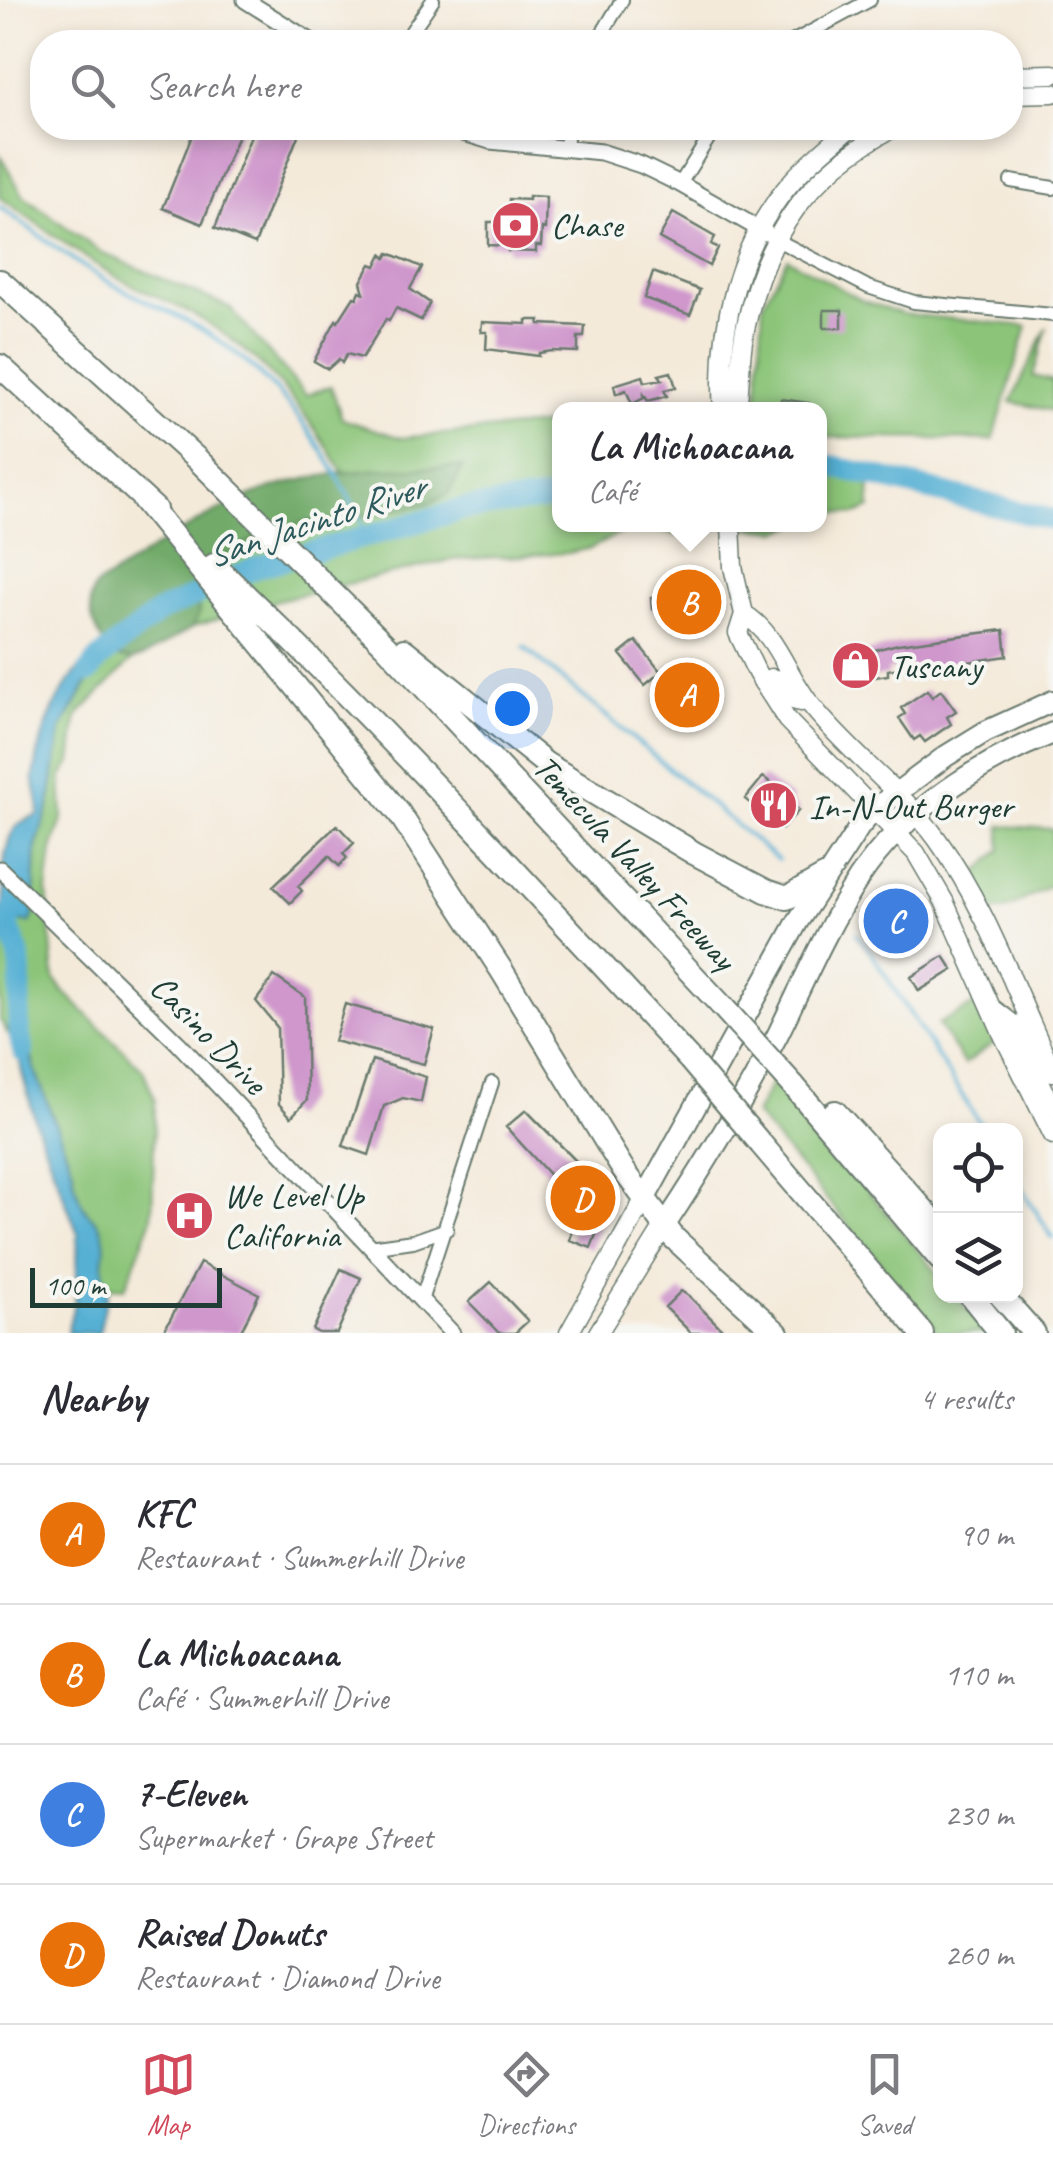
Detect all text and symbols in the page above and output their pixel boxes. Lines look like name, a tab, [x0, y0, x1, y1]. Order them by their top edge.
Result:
search box	[30, 30, 1023, 140]
icon: search	[65, 58, 120, 113]
text: Search here	[145, 62, 300, 109]
bank icon: Chase	[490, 199, 542, 251]
place label: Chase	[551, 203, 625, 248]
popup	[552, 402, 827, 532]
text: La Michoacana	[588, 423, 791, 470]
water label: San Jacinto River	[200, 461, 436, 578]
text: Café	[588, 470, 637, 511]
pin: B	[656, 564, 722, 640]
shop icon: Tuscany	[829, 640, 881, 692]
place label: Tuscany	[890, 644, 985, 689]
pin: A	[654, 658, 720, 732]
your location	[487, 683, 538, 734]
street label: Temecula Valley Freeway	[523, 745, 748, 982]
restaurant icon: In-N-Out Burger	[748, 780, 800, 832]
place label: In-N-Out Burger	[809, 784, 1016, 829]
pin: C	[864, 884, 928, 958]
street label: Casino Drive	[141, 965, 279, 1106]
map controls	[933, 1123, 1023, 1303]
button: locate	[933, 1123, 1023, 1213]
pin: D	[550, 1160, 616, 1236]
place label: We Level Up California	[224, 1173, 366, 1258]
hospital icon: We Level Up California	[163, 1189, 215, 1241]
button: layers	[933, 1213, 1023, 1303]
scale bar	[30, 1263, 222, 1308]
text: 100 m	[45, 1268, 105, 1303]
text: Nearby	[40, 1372, 146, 1425]
text: 4 results	[919, 1378, 1013, 1419]
text: KFC	[135, 1490, 191, 1537]
text: A	[64, 1514, 81, 1555]
text: 90 m	[959, 1514, 1013, 1555]
text: Restaurant · Summerhill Drive	[135, 1537, 463, 1578]
text: La Michoacana	[135, 1630, 338, 1677]
text: B	[64, 1654, 81, 1695]
text: 110 m	[944, 1654, 1013, 1695]
text: Café · Summerhill Drive	[135, 1677, 388, 1718]
text: 7-Eleven	[135, 1770, 247, 1817]
text: C	[65, 1794, 80, 1835]
text: 230 m	[944, 1794, 1013, 1835]
text: Supermarket · Grape Street	[135, 1817, 433, 1858]
text: Raised Donuts	[135, 1910, 324, 1957]
text: D	[63, 1934, 82, 1975]
text: 260 m	[944, 1934, 1013, 1975]
text: Restaurant · Diamond Drive	[135, 1957, 440, 1998]
tab: Map	[141, 2047, 196, 2142]
tab: Directions	[478, 2047, 575, 2142]
tab: Saved	[857, 2047, 912, 2142]

